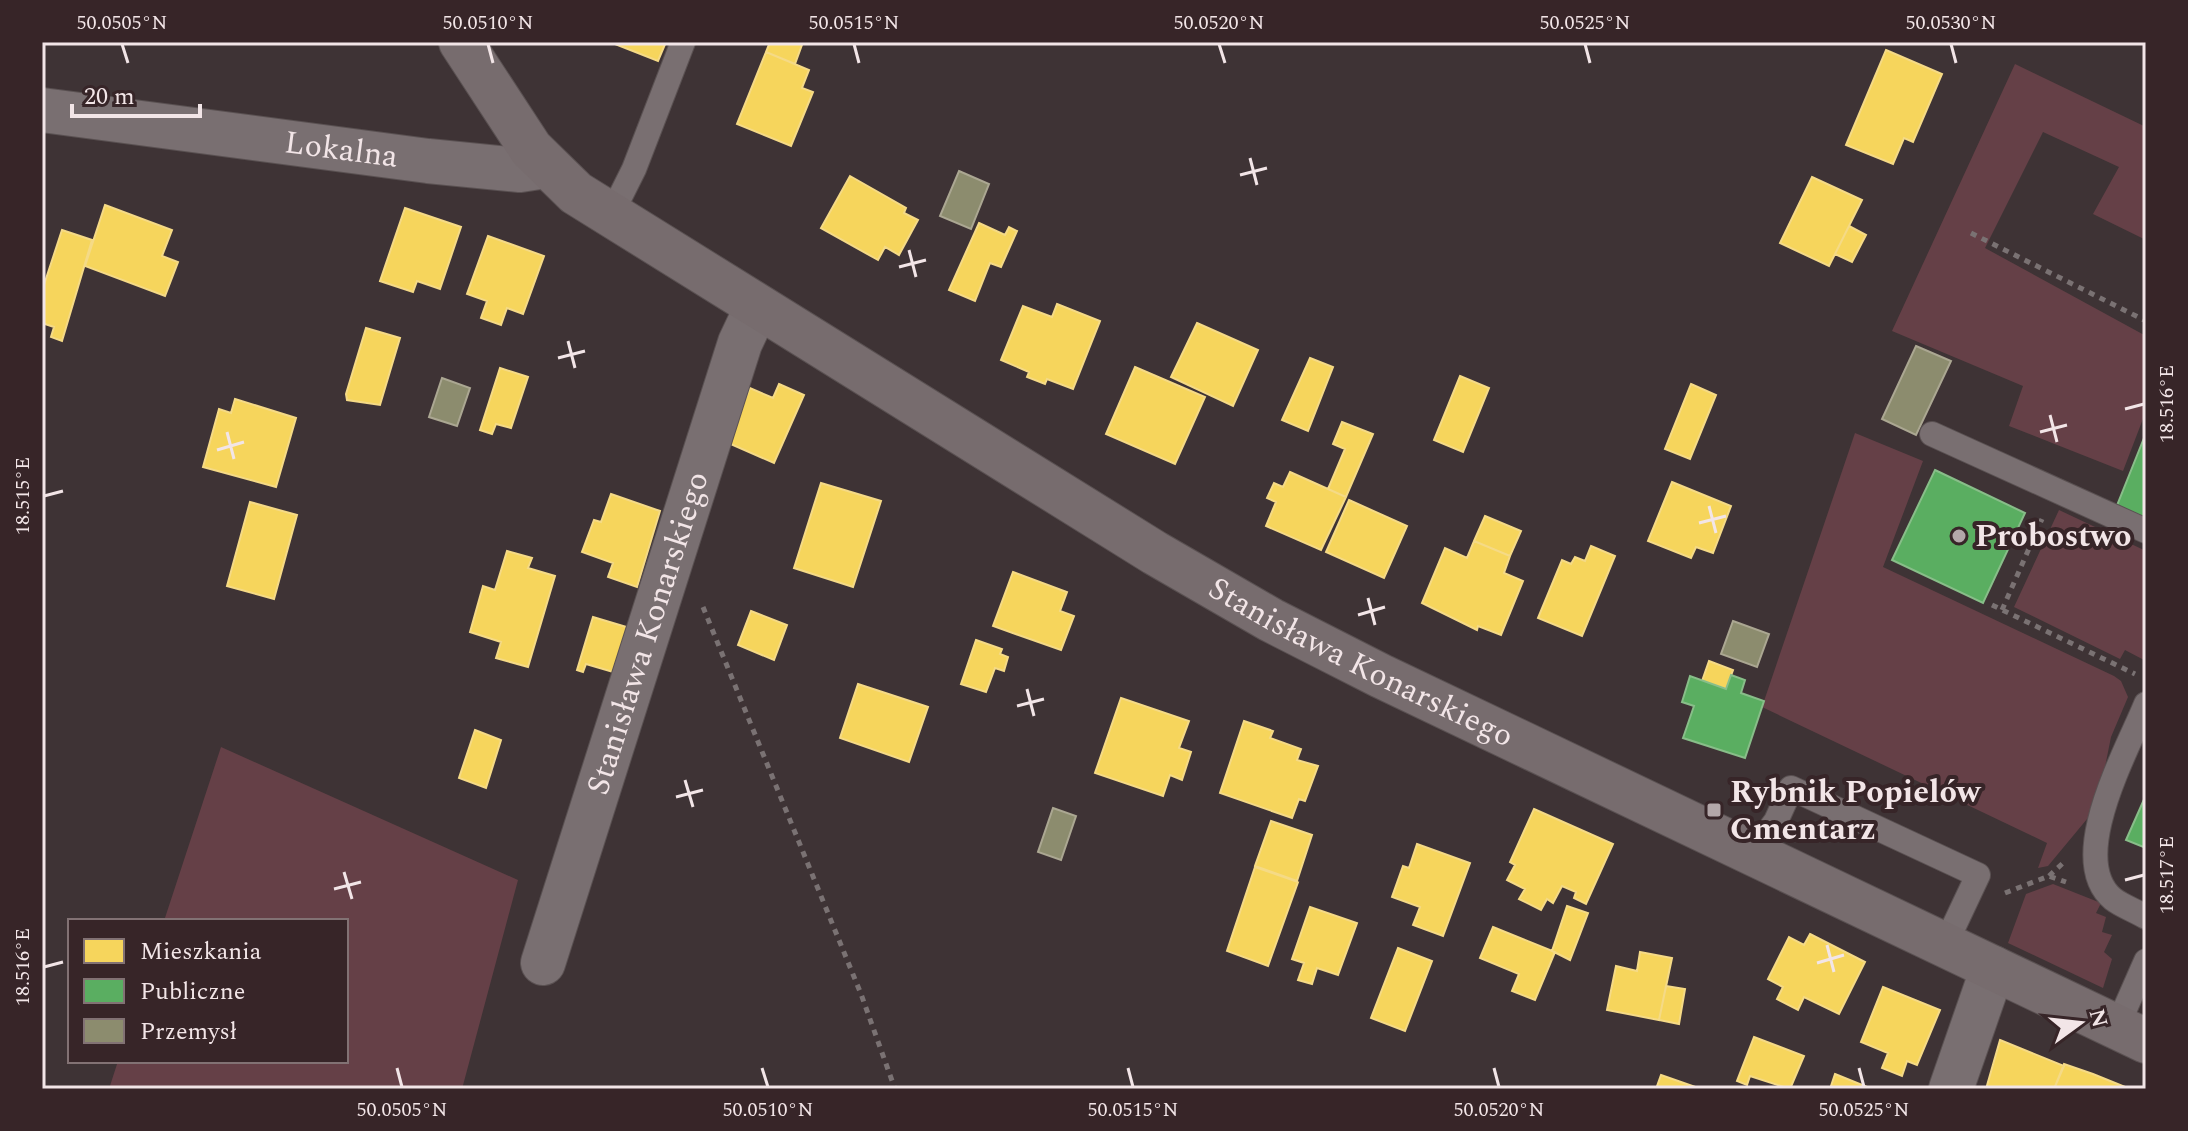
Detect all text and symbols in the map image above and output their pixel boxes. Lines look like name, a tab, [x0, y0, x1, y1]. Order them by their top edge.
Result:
text: 50.0505°N	[77, 8, 167, 38]
text: 50.0510°N	[443, 8, 533, 38]
text: 50.0515°N	[809, 8, 899, 38]
text: 50.0520°N	[1174, 8, 1264, 38]
text: 50.0525°N	[1540, 8, 1630, 38]
text: 50.0530°N	[1906, 8, 1996, 38]
scale bar	[72, 68, 200, 118]
text: 20 m	[84, 79, 135, 115]
street label: Lokalna	[282, 118, 401, 181]
text: 18.516°E	[2152, 365, 2182, 443]
text: 18.515°E	[8, 457, 38, 535]
street label: Stanisława Konarskiego	[573, 465, 722, 801]
place label: Probostwo	[1975, 512, 2131, 561]
marker: Probostwo	[1950, 527, 1968, 545]
street label: Stanisława Konarskiego	[1199, 564, 1522, 760]
place label: Rybnik Popielów Cmentarz	[1730, 768, 1982, 854]
marker: Rybnik Popielów Cmentarz	[1705, 801, 1723, 819]
text: 18.517°E	[2152, 836, 2182, 914]
legend	[68, 919, 348, 1063]
text: 18.516°E	[8, 928, 38, 1006]
text: Mieszkania	[140, 934, 262, 970]
text: Publiczne	[140, 974, 245, 1010]
north arrow	[2040, 983, 2120, 1063]
text: N	[2080, 1005, 2116, 1031]
text: Przemysł	[140, 1014, 237, 1050]
text: 50.0505°N	[357, 1095, 447, 1125]
text: 50.0510°N	[723, 1095, 813, 1125]
text: 50.0515°N	[1088, 1095, 1178, 1125]
text: 50.0520°N	[1454, 1095, 1544, 1125]
text: 50.0525°N	[1819, 1095, 1909, 1125]

